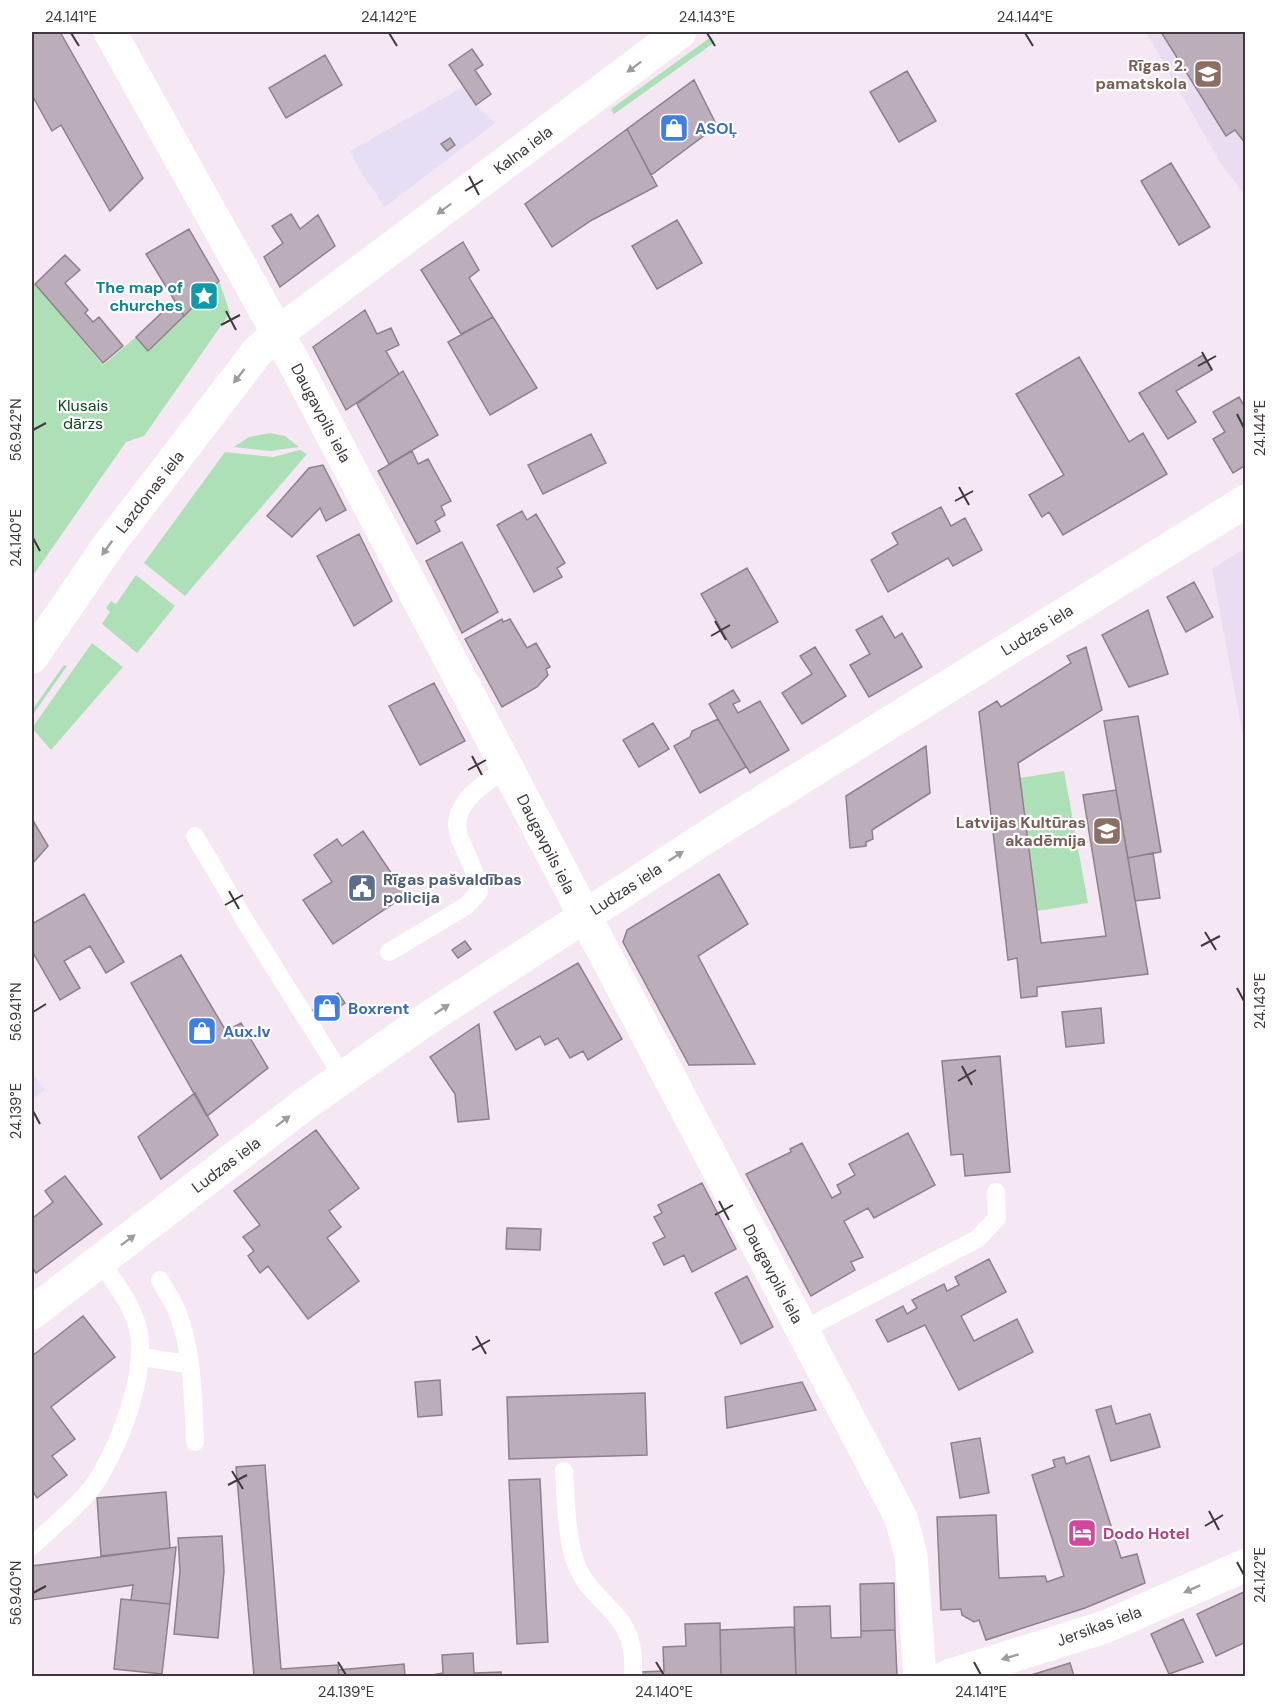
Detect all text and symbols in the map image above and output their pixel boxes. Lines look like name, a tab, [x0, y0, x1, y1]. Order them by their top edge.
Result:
text: 24.141°E	[45, 7, 97, 27]
text: 24.142°E	[361, 7, 417, 27]
text: 24.143°E	[679, 7, 735, 27]
text: 24.144°E	[997, 7, 1053, 27]
place label: Rīgas 2. pamatskola	[1095, 55, 1187, 94]
school or university icon: Rīgas 2. pamatskola	[1192, 58, 1224, 90]
one-way arrow	[626, 60, 641, 72]
shop icon: ASOĻ	[658, 112, 690, 144]
place label: ASOĻ	[695, 118, 738, 139]
street label: Kalna iela	[489, 121, 557, 179]
one-way arrow	[437, 203, 453, 215]
place label: The map of churches	[96, 277, 183, 316]
place icon: The map of churches	[188, 280, 220, 312]
street label: Daugavpils iela	[286, 360, 356, 466]
one-way arrow	[233, 369, 245, 384]
park label: Klusais dārzs	[58, 395, 108, 434]
text: 56.942°N	[6, 398, 26, 462]
text: 24.144°E	[1250, 400, 1270, 456]
street label: Lazdonas iela	[111, 446, 189, 538]
text: 24.140°E	[6, 509, 26, 567]
one-way arrow	[102, 540, 114, 555]
street label: Ludzas iela	[997, 600, 1077, 660]
street label: Daugavpils iela	[512, 790, 580, 898]
place label: Latvijas Kultūras akadēmija	[956, 812, 1086, 851]
school or university icon: Latvijas Kultūras akadēmija	[1091, 815, 1123, 847]
one-way arrow	[668, 851, 684, 862]
street label: Ludzas iela	[586, 858, 666, 920]
place label: Rīgas pašvaldības policija	[383, 869, 522, 908]
public building icon: Rīgas pašvaldības policija	[346, 872, 378, 904]
text: 24.143°E	[1250, 973, 1270, 1029]
text: 56.941°N	[6, 982, 26, 1042]
shop icon: Boxrent	[311, 992, 343, 1024]
place label: Boxrent	[348, 998, 410, 1019]
one-way arrow	[434, 1003, 450, 1014]
shop icon: Aux.lv	[186, 1015, 218, 1047]
place label: Aux.lv	[223, 1021, 271, 1042]
text: 24.139°E	[6, 1083, 26, 1139]
one-way arrow	[275, 1115, 291, 1128]
street label: Ludzas iela	[187, 1132, 265, 1198]
street label: Daugavpils iela	[738, 1221, 808, 1327]
one-way arrow	[120, 1234, 136, 1246]
hotel icon: Dodo Hotel	[1066, 1517, 1098, 1549]
place label: Dodo Hotel	[1103, 1523, 1190, 1544]
text: 24.142°E	[1250, 1547, 1270, 1603]
text: 56.940°N	[6, 1561, 26, 1625]
one-way arrow	[1184, 1584, 1201, 1593]
street label: Jersikas iela	[1054, 1601, 1144, 1651]
one-way arrow	[1001, 1653, 1019, 1662]
text: 24.139°E	[318, 1682, 374, 1702]
text: 24.140°E	[635, 1682, 693, 1702]
text: 24.141°E	[955, 1682, 1007, 1702]

